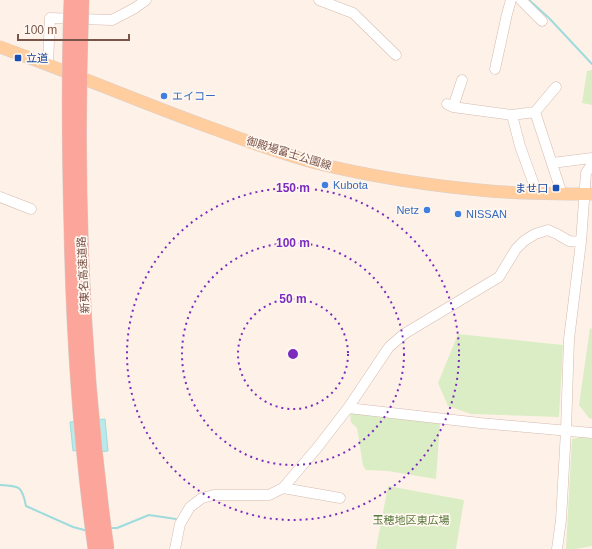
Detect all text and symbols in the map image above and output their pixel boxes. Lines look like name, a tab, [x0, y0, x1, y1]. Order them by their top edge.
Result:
scale bar	[18, 16, 129, 42]
text: 100 m	[24, 23, 57, 37]
place label: 立道	[26, 52, 48, 64]
marker: 立道	[13, 53, 23, 63]
place label: エイコー	[172, 90, 216, 102]
marker: エイコー	[159, 91, 169, 101]
street label: 御殿場富士公園線	[244, 134, 333, 172]
place label: Kubota	[333, 179, 369, 191]
marker: Kubota	[320, 180, 330, 190]
text: 150 m	[276, 181, 310, 195]
place label: ませ口	[515, 182, 548, 194]
marker: ませ口	[551, 183, 561, 193]
place label: Netz	[396, 204, 419, 216]
marker: Netz	[422, 205, 432, 215]
place label: NISSAN	[466, 208, 507, 220]
marker: NISSAN	[453, 209, 463, 219]
street label: 新東名高速道路	[75, 236, 91, 314]
text: 100 m	[276, 236, 310, 250]
text: 50 m	[279, 292, 307, 306]
centre of rings	[286, 347, 300, 361]
park label: 玉穂地区東広場	[373, 514, 450, 526]

